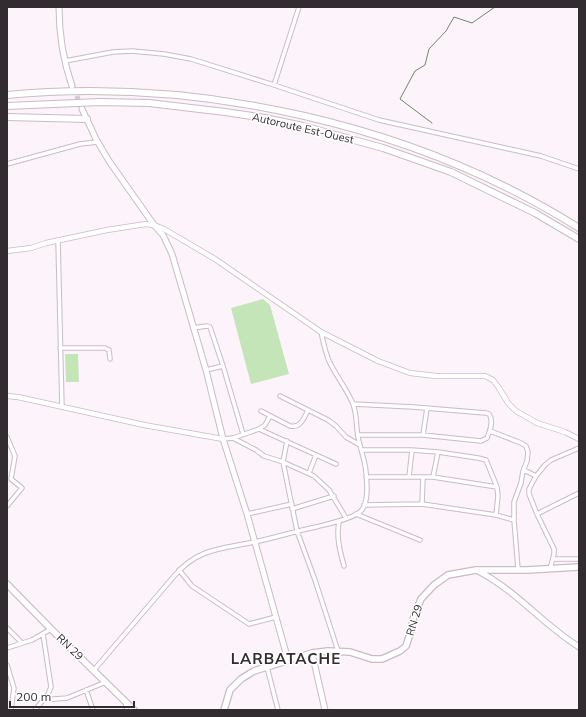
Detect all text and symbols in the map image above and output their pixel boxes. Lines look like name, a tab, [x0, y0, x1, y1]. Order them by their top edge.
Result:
street label: Autoroute Est-Ouest	[251, 109, 355, 147]
street label: RN 29	[403, 603, 425, 637]
street label: RN 29	[54, 631, 86, 663]
district label: LARBATACHE	[231, 649, 341, 668]
scale bar	[10, 683, 134, 709]
text: 200 m	[16, 689, 51, 704]

